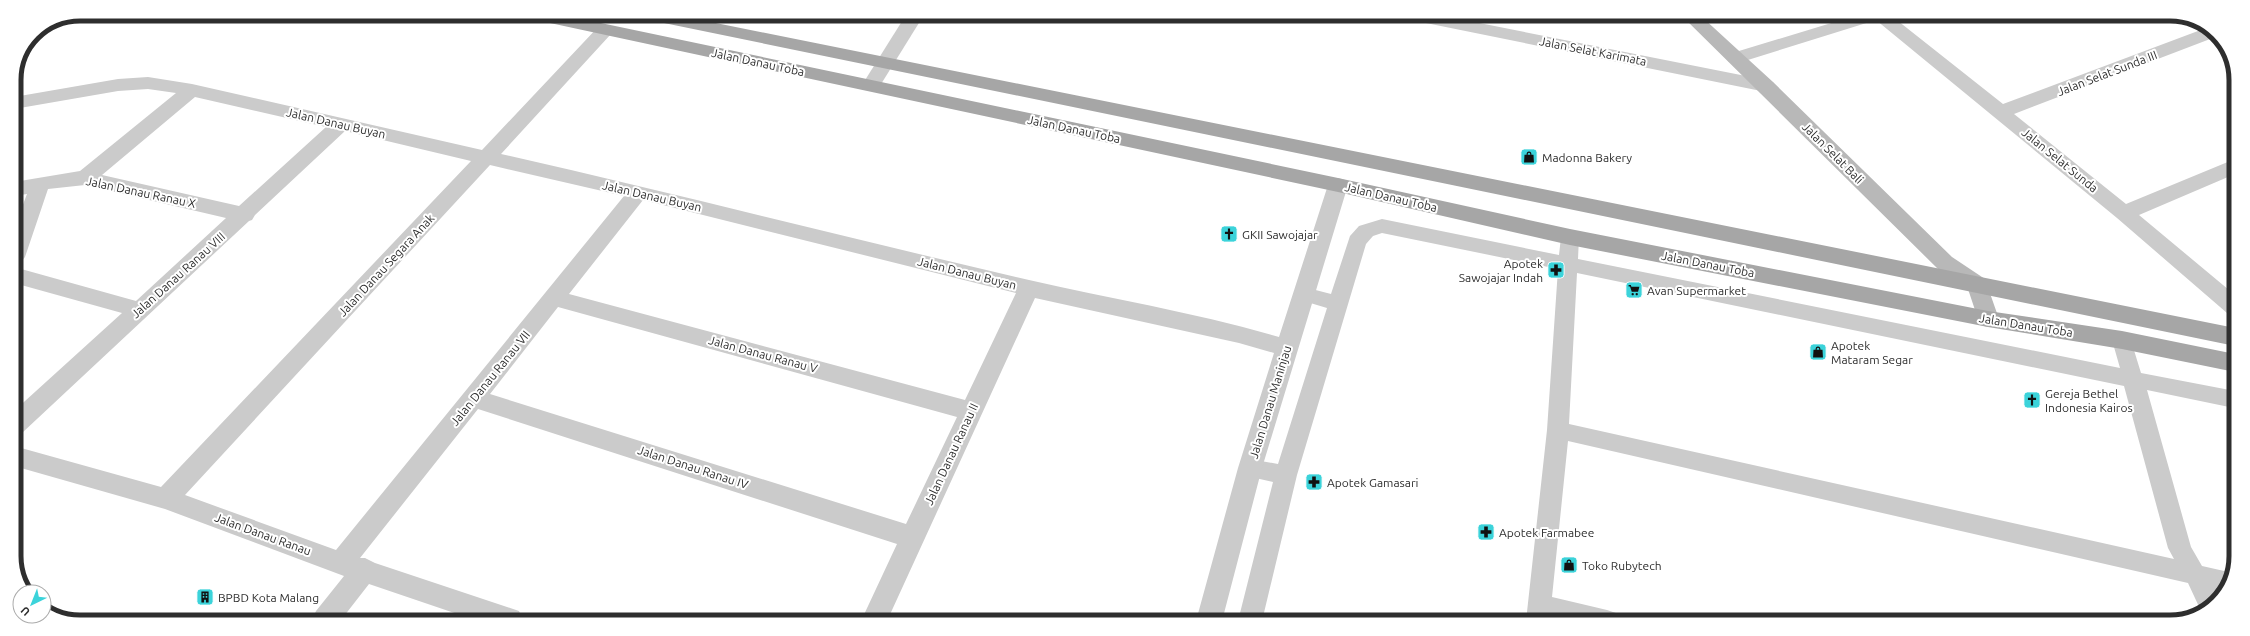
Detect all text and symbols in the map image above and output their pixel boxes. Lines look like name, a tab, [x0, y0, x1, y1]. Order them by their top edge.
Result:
street label: Jalan Selat Karimata	[1538, 34, 1648, 68]
street label: Jalan Danau Toba	[710, 46, 806, 78]
street label: Jalan Selat Sunda III	[2055, 48, 2159, 98]
street label: Jalan Danau Buyan	[285, 105, 387, 141]
street label: Jalan Danau Toba	[1026, 113, 1122, 145]
street label: Jalan Selat Bali	[1800, 120, 1866, 186]
street label: Jalan Selat Sunda	[2019, 125, 2101, 195]
shop icon: Madonna Bakery	[1519, 147, 1539, 167]
place label: Madonna Bakery	[1542, 151, 1632, 164]
street label: Jalan Danau Ranau X	[85, 174, 198, 210]
street label: Jalan Danau Buyan	[601, 178, 703, 214]
street label: Jalan Danau Toba	[1343, 180, 1439, 214]
street label: Jalan Danau Segara Anak	[335, 211, 437, 319]
church icon: GKII Sawojajar	[1219, 224, 1239, 244]
place label: GKII Sawojajar	[1242, 228, 1318, 241]
street label: Jalan Danau Ranau VIII	[129, 230, 227, 320]
street label: Jalan Danau Toba	[1660, 249, 1756, 279]
street label: Jalan Danau Buyan	[916, 254, 1018, 292]
place label: Apotek Sawojajar Indah	[1459, 257, 1543, 284]
pharmacy icon: Apotek Sawojajar Indah	[1546, 260, 1566, 280]
supermarket icon: Avan Supermarket	[1624, 280, 1644, 300]
place label: Avan Supermarket	[1647, 284, 1746, 297]
street label: Jalan Danau Toba	[1978, 311, 2074, 339]
street label: Jalan Danau Ranau VII	[448, 328, 532, 428]
street label: Jalan Danau Ranau V	[707, 333, 819, 375]
place label: Apotek Mataram Segar	[1831, 339, 1913, 366]
shop icon: Apotek Mataram Segar	[1808, 342, 1828, 362]
street label: Jalan Danau Maninjau	[1247, 344, 1293, 460]
place label: Gereja Bethel Indonesia Kairos	[2045, 387, 2133, 414]
church icon: Gereja Bethel Indonesia Kairos	[2022, 390, 2042, 410]
street label: Jalan Danau Ranau II	[922, 401, 980, 507]
street label: Jalan Danau Ranau IV	[636, 443, 750, 491]
pharmacy icon: Apotek Gamasari	[1304, 472, 1324, 492]
place label: Apotek Gamasari	[1327, 476, 1419, 489]
street label: Jalan Danau Ranau	[213, 510, 313, 558]
pharmacy icon: Apotek Farmabee	[1476, 522, 1496, 542]
place label: Apotek Farmabee	[1499, 526, 1594, 539]
shop icon: Toko Rubytech	[1559, 555, 1579, 575]
place label: Toko Rubytech	[1582, 559, 1662, 572]
north arrow	[12, 584, 52, 624]
building icon: BPBD Kota Malang	[195, 587, 215, 607]
place label: BPBD Kota Malang	[218, 591, 319, 604]
text: U	[18, 604, 32, 618]

